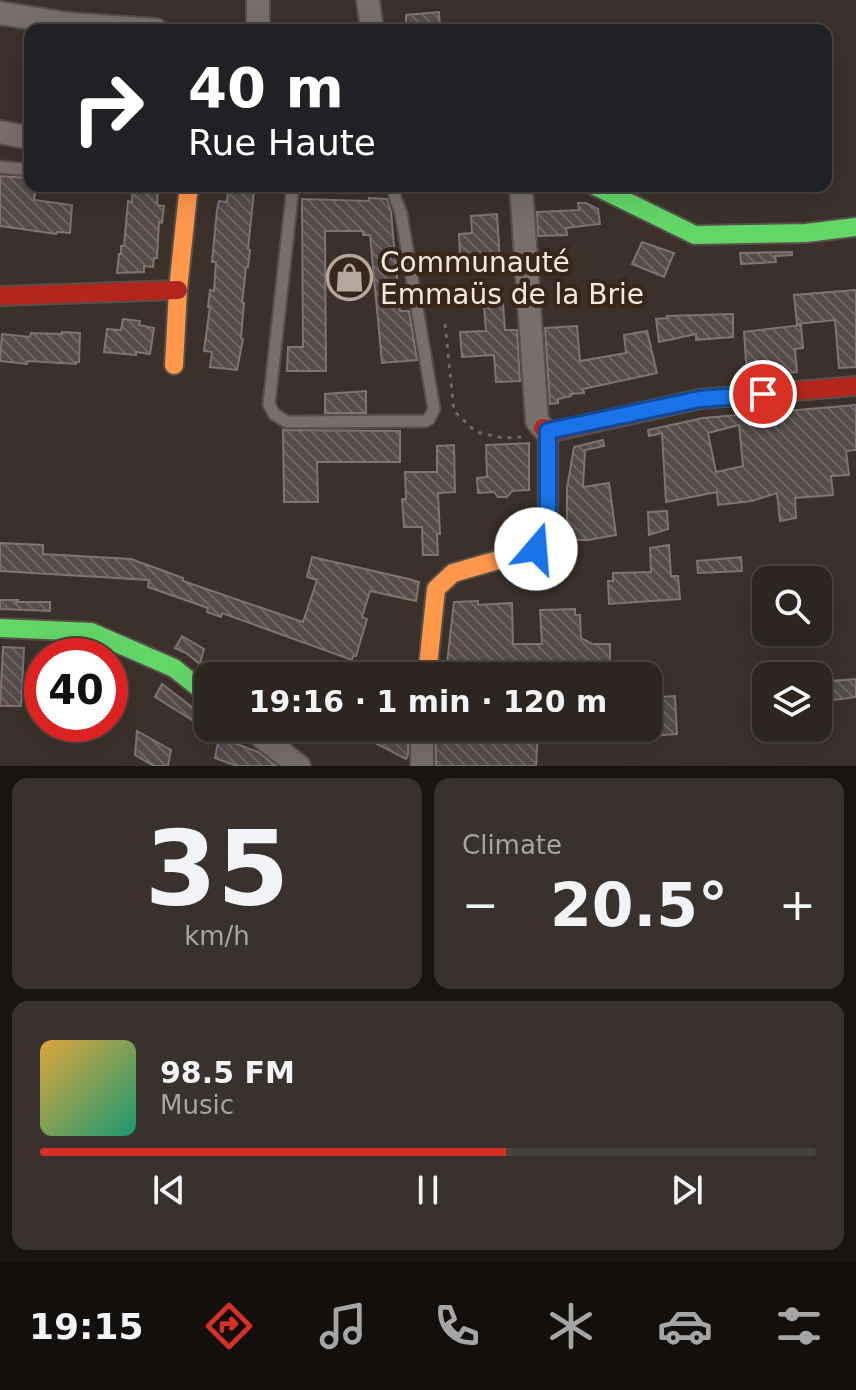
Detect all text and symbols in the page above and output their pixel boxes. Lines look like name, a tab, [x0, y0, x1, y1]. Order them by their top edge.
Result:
text: 40 m	[188, 55, 344, 120]
icon: right	[56, 56, 160, 160]
text: Rue Haute	[188, 122, 376, 163]
place label: Communauté Emmaüs de la Brie	[380, 246, 644, 311]
shop icon: Communauté Emmaüs de la Brie	[325, 254, 373, 302]
pin	[729, 360, 797, 428]
icon: arrive	[741, 372, 785, 416]
position arrow	[494, 507, 578, 591]
map controls	[752, 566, 832, 742]
button: search	[752, 566, 832, 646]
speed limit sign: 40	[24, 638, 128, 742]
button: layers	[752, 662, 832, 742]
text: 19:16 · 1 min · 120 m	[249, 684, 607, 719]
text: 35	[145, 808, 289, 930]
text: Climate	[462, 830, 562, 860]
text: 20.5°	[550, 870, 728, 940]
text: −	[462, 879, 499, 930]
text: +	[779, 879, 816, 930]
text: km/h	[184, 921, 250, 951]
text: 98.5 FM	[160, 1055, 295, 1090]
text: Music	[160, 1090, 234, 1120]
icon: previous	[147, 1168, 191, 1212]
icon: pause	[406, 1168, 450, 1212]
icon: next	[665, 1168, 709, 1212]
icon: directions	[201, 1298, 257, 1354]
icon: music	[315, 1298, 371, 1354]
icon: phone	[429, 1298, 485, 1354]
icon: climate	[543, 1298, 599, 1354]
icon: car	[657, 1298, 713, 1354]
icon: filters	[771, 1298, 827, 1354]
text: 19:15	[29, 1306, 144, 1347]

